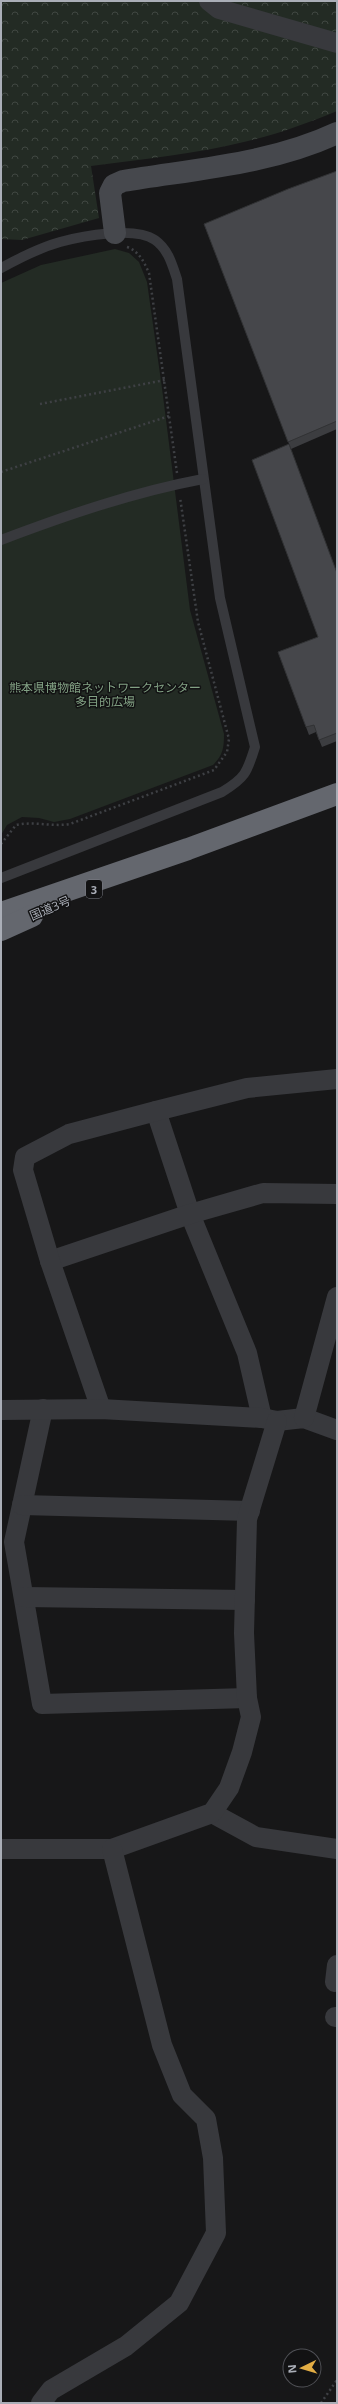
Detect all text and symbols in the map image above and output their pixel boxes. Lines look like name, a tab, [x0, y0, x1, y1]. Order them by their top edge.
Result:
park label: 熊本県博物館ネットワークセンター 多目的広場	[9, 679, 201, 710]
road number: 3	[86, 880, 102, 898]
street label: 国道3号	[27, 892, 73, 924]
north arrow	[282, 2348, 322, 2388]
text: N	[284, 2364, 299, 2374]

